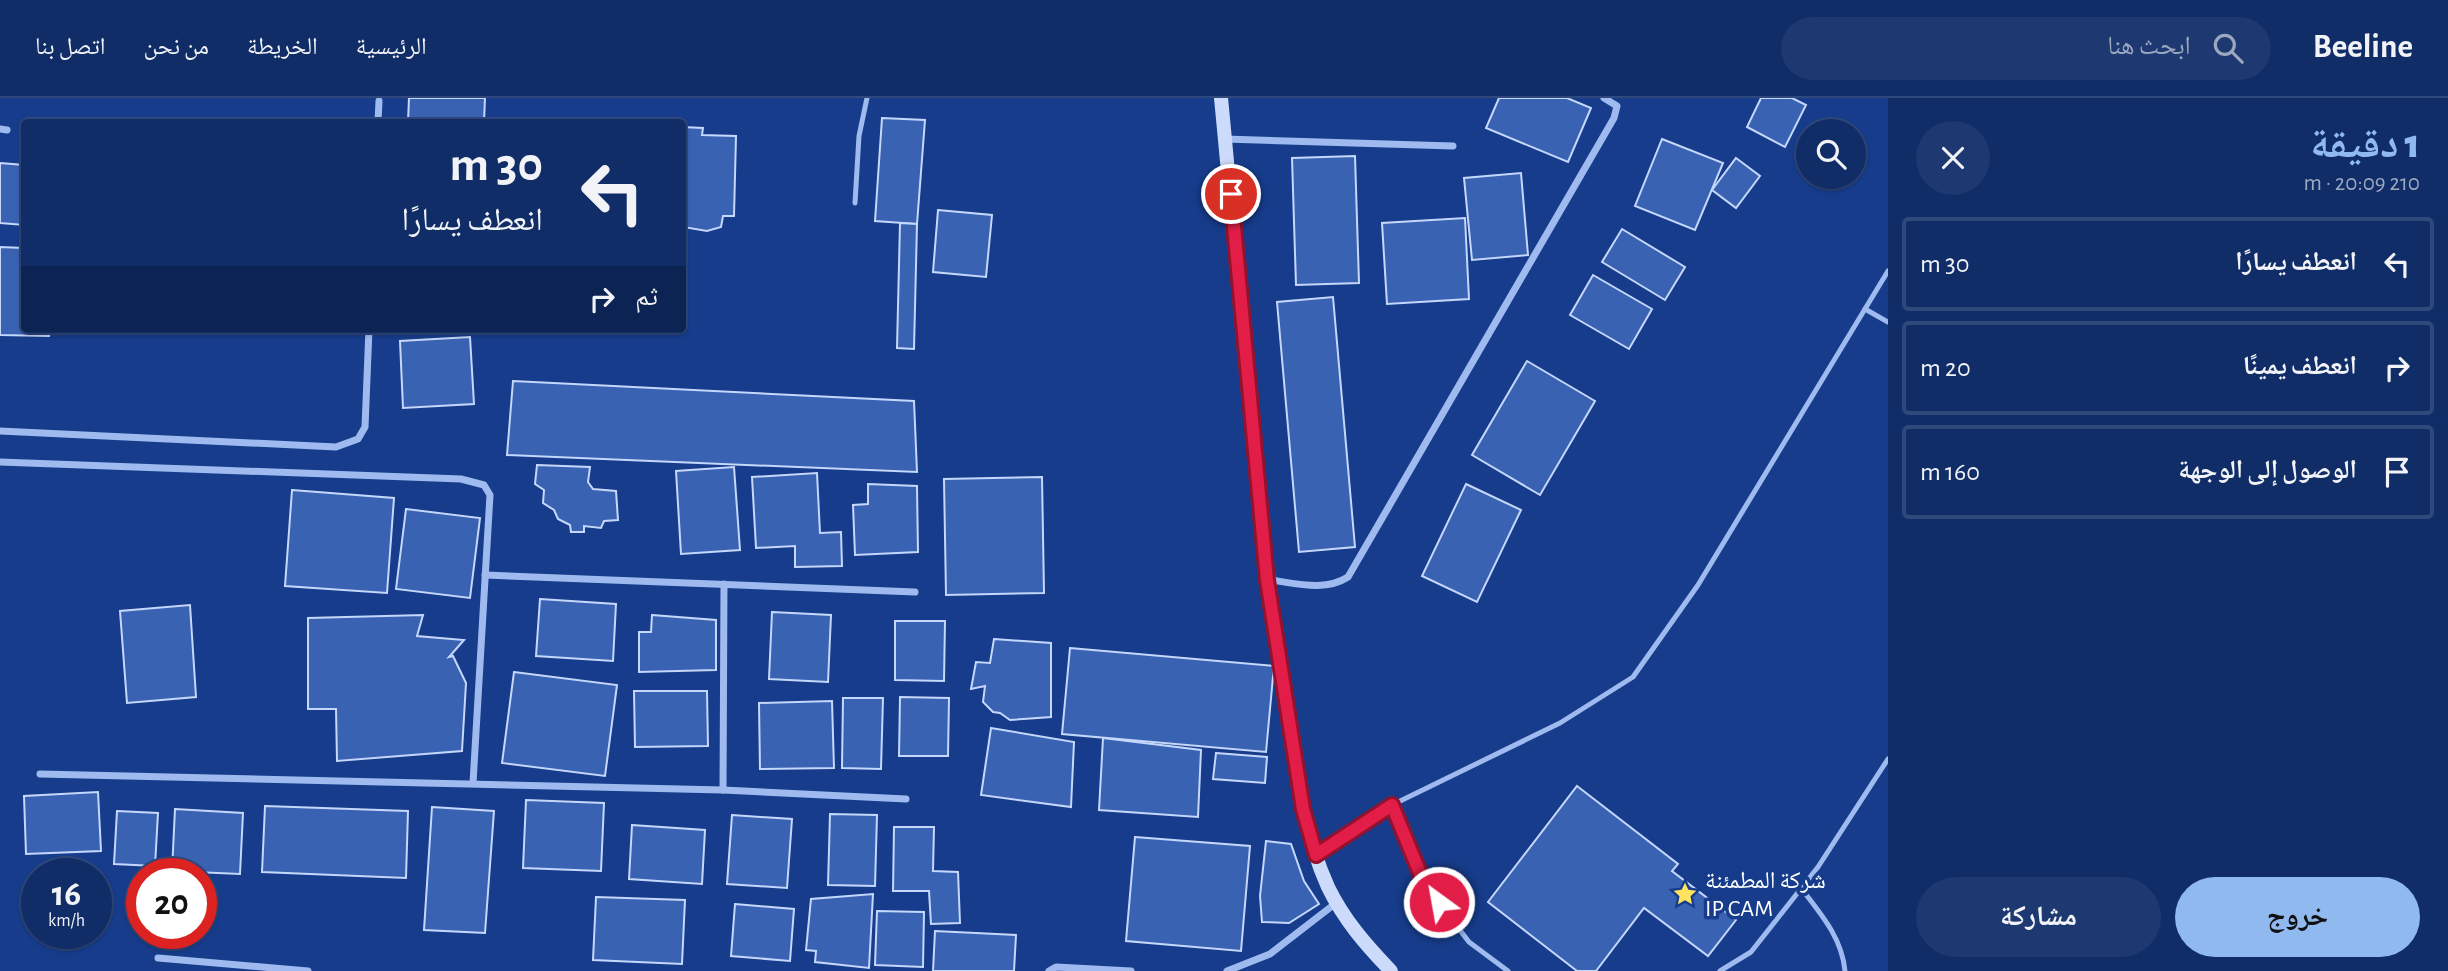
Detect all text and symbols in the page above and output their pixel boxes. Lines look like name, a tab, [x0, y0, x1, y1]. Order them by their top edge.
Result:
search box	[1781, 17, 2271, 80]
icon: search	[2209, 29, 2247, 67]
text: Beeline	[2313, 31, 2413, 64]
text: ابحث هنا	[2107, 33, 2191, 59]
text: اتصل بنا	[35, 35, 105, 59]
text: من نحن	[143, 35, 209, 59]
text: الخريطة	[247, 35, 318, 59]
text: الرئيسية	[356, 35, 427, 59]
map controls	[1796, 119, 1866, 189]
button: search	[1796, 119, 1866, 189]
button: close	[1916, 121, 1990, 195]
text: 1 دقيقة	[2310, 123, 2420, 165]
text: 30 m	[449, 141, 543, 190]
icon: left	[567, 147, 658, 238]
pin	[1201, 164, 1261, 224]
text: 210 m · 20:09	[2304, 172, 2420, 195]
icon: arrive	[1212, 175, 1250, 213]
text: انعطف يسارًا	[402, 204, 543, 236]
icon: left	[2378, 245, 2416, 283]
text: انعطف يسارًا	[2235, 249, 2357, 275]
text: 30 m	[1920, 251, 1970, 277]
icon: right	[583, 280, 621, 318]
text: ثم	[635, 284, 658, 310]
icon: right	[2378, 349, 2416, 387]
text: انعطف يمينًا	[2243, 353, 2357, 379]
text: 20 m	[1920, 355, 1971, 381]
icon: arrive	[2378, 453, 2416, 491]
text: الوصول إلى الوجهة	[2178, 457, 2357, 483]
text: 160 m	[1920, 459, 1980, 485]
speed limit sign: 20	[126, 858, 217, 949]
position arrow	[1402, 865, 1476, 939]
place label: شركة المطمئنة IP CAM	[1705, 869, 1826, 921]
text: 16	[52, 877, 81, 912]
button: مشاركة	[1916, 877, 2161, 957]
button: خروج	[2175, 877, 2420, 957]
place icon: شركة المطمئنة IP CAM	[1671, 880, 1699, 908]
text: km/h	[48, 912, 85, 930]

